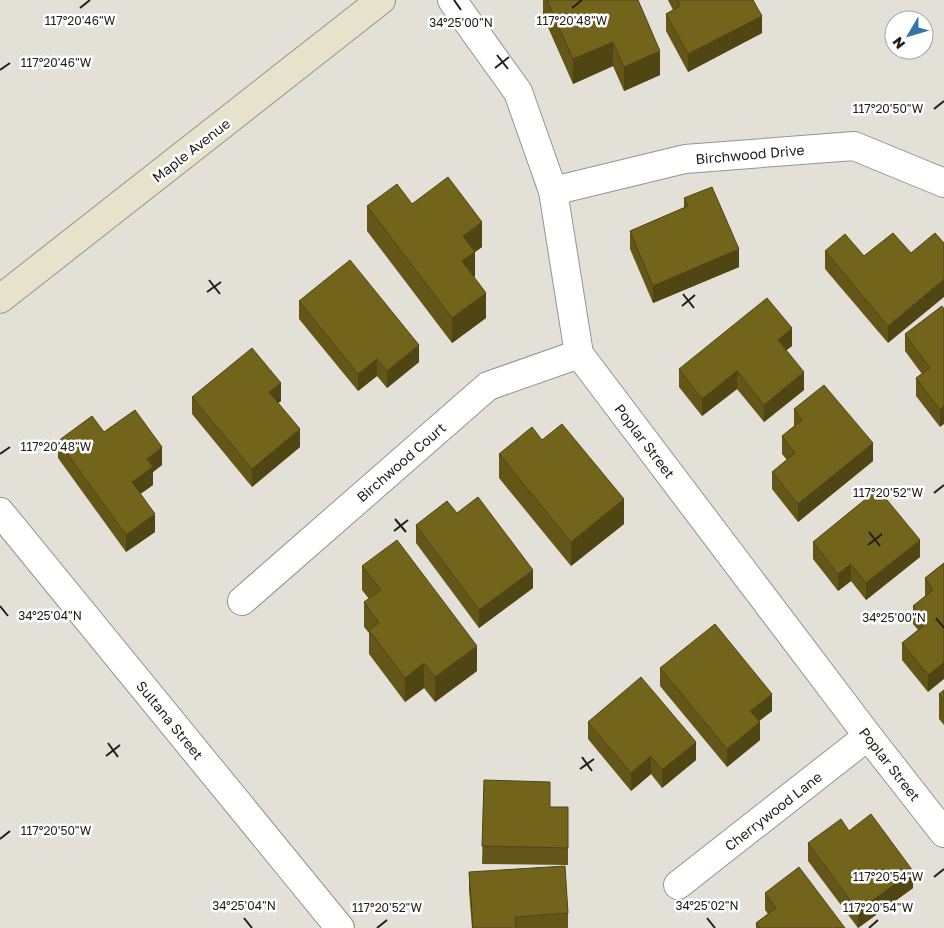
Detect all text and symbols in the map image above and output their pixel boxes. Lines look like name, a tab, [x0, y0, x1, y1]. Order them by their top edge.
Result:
north arrow	[884, 10, 934, 60]
text: 117°20'46"W	[45, 13, 116, 28]
text: 117°20'48"W	[537, 13, 608, 28]
text: 34°25'00"N	[429, 15, 493, 30]
text: N	[888, 34, 908, 53]
text: 117°20'46"W	[21, 55, 92, 70]
text: 117°20'50"W	[853, 101, 924, 116]
street label: Maple Avenue	[149, 114, 233, 186]
street label: Birchwood Drive	[695, 141, 805, 167]
street label: Poplar Street	[611, 400, 679, 482]
street label: Birchwood Court	[353, 419, 449, 505]
text: 117°20'48"W	[21, 439, 92, 454]
text: 117°20'52"W	[853, 485, 924, 500]
text: 34°25'04"N	[18, 608, 82, 623]
text: 34°25'00"N	[862, 610, 926, 625]
street label: Sultana Street	[133, 677, 207, 763]
street label: Poplar Street	[856, 724, 924, 804]
street label: Cherrywood Lane	[721, 768, 825, 854]
text: 117°20'50"W	[21, 823, 92, 838]
text: 117°20'54"W	[853, 869, 924, 884]
text: 34°25'04"N	[212, 898, 276, 913]
text: 34°25'02"N	[675, 898, 739, 913]
text: 117°20'52"W	[352, 900, 423, 915]
text: 117°20'54"W	[843, 900, 914, 915]

